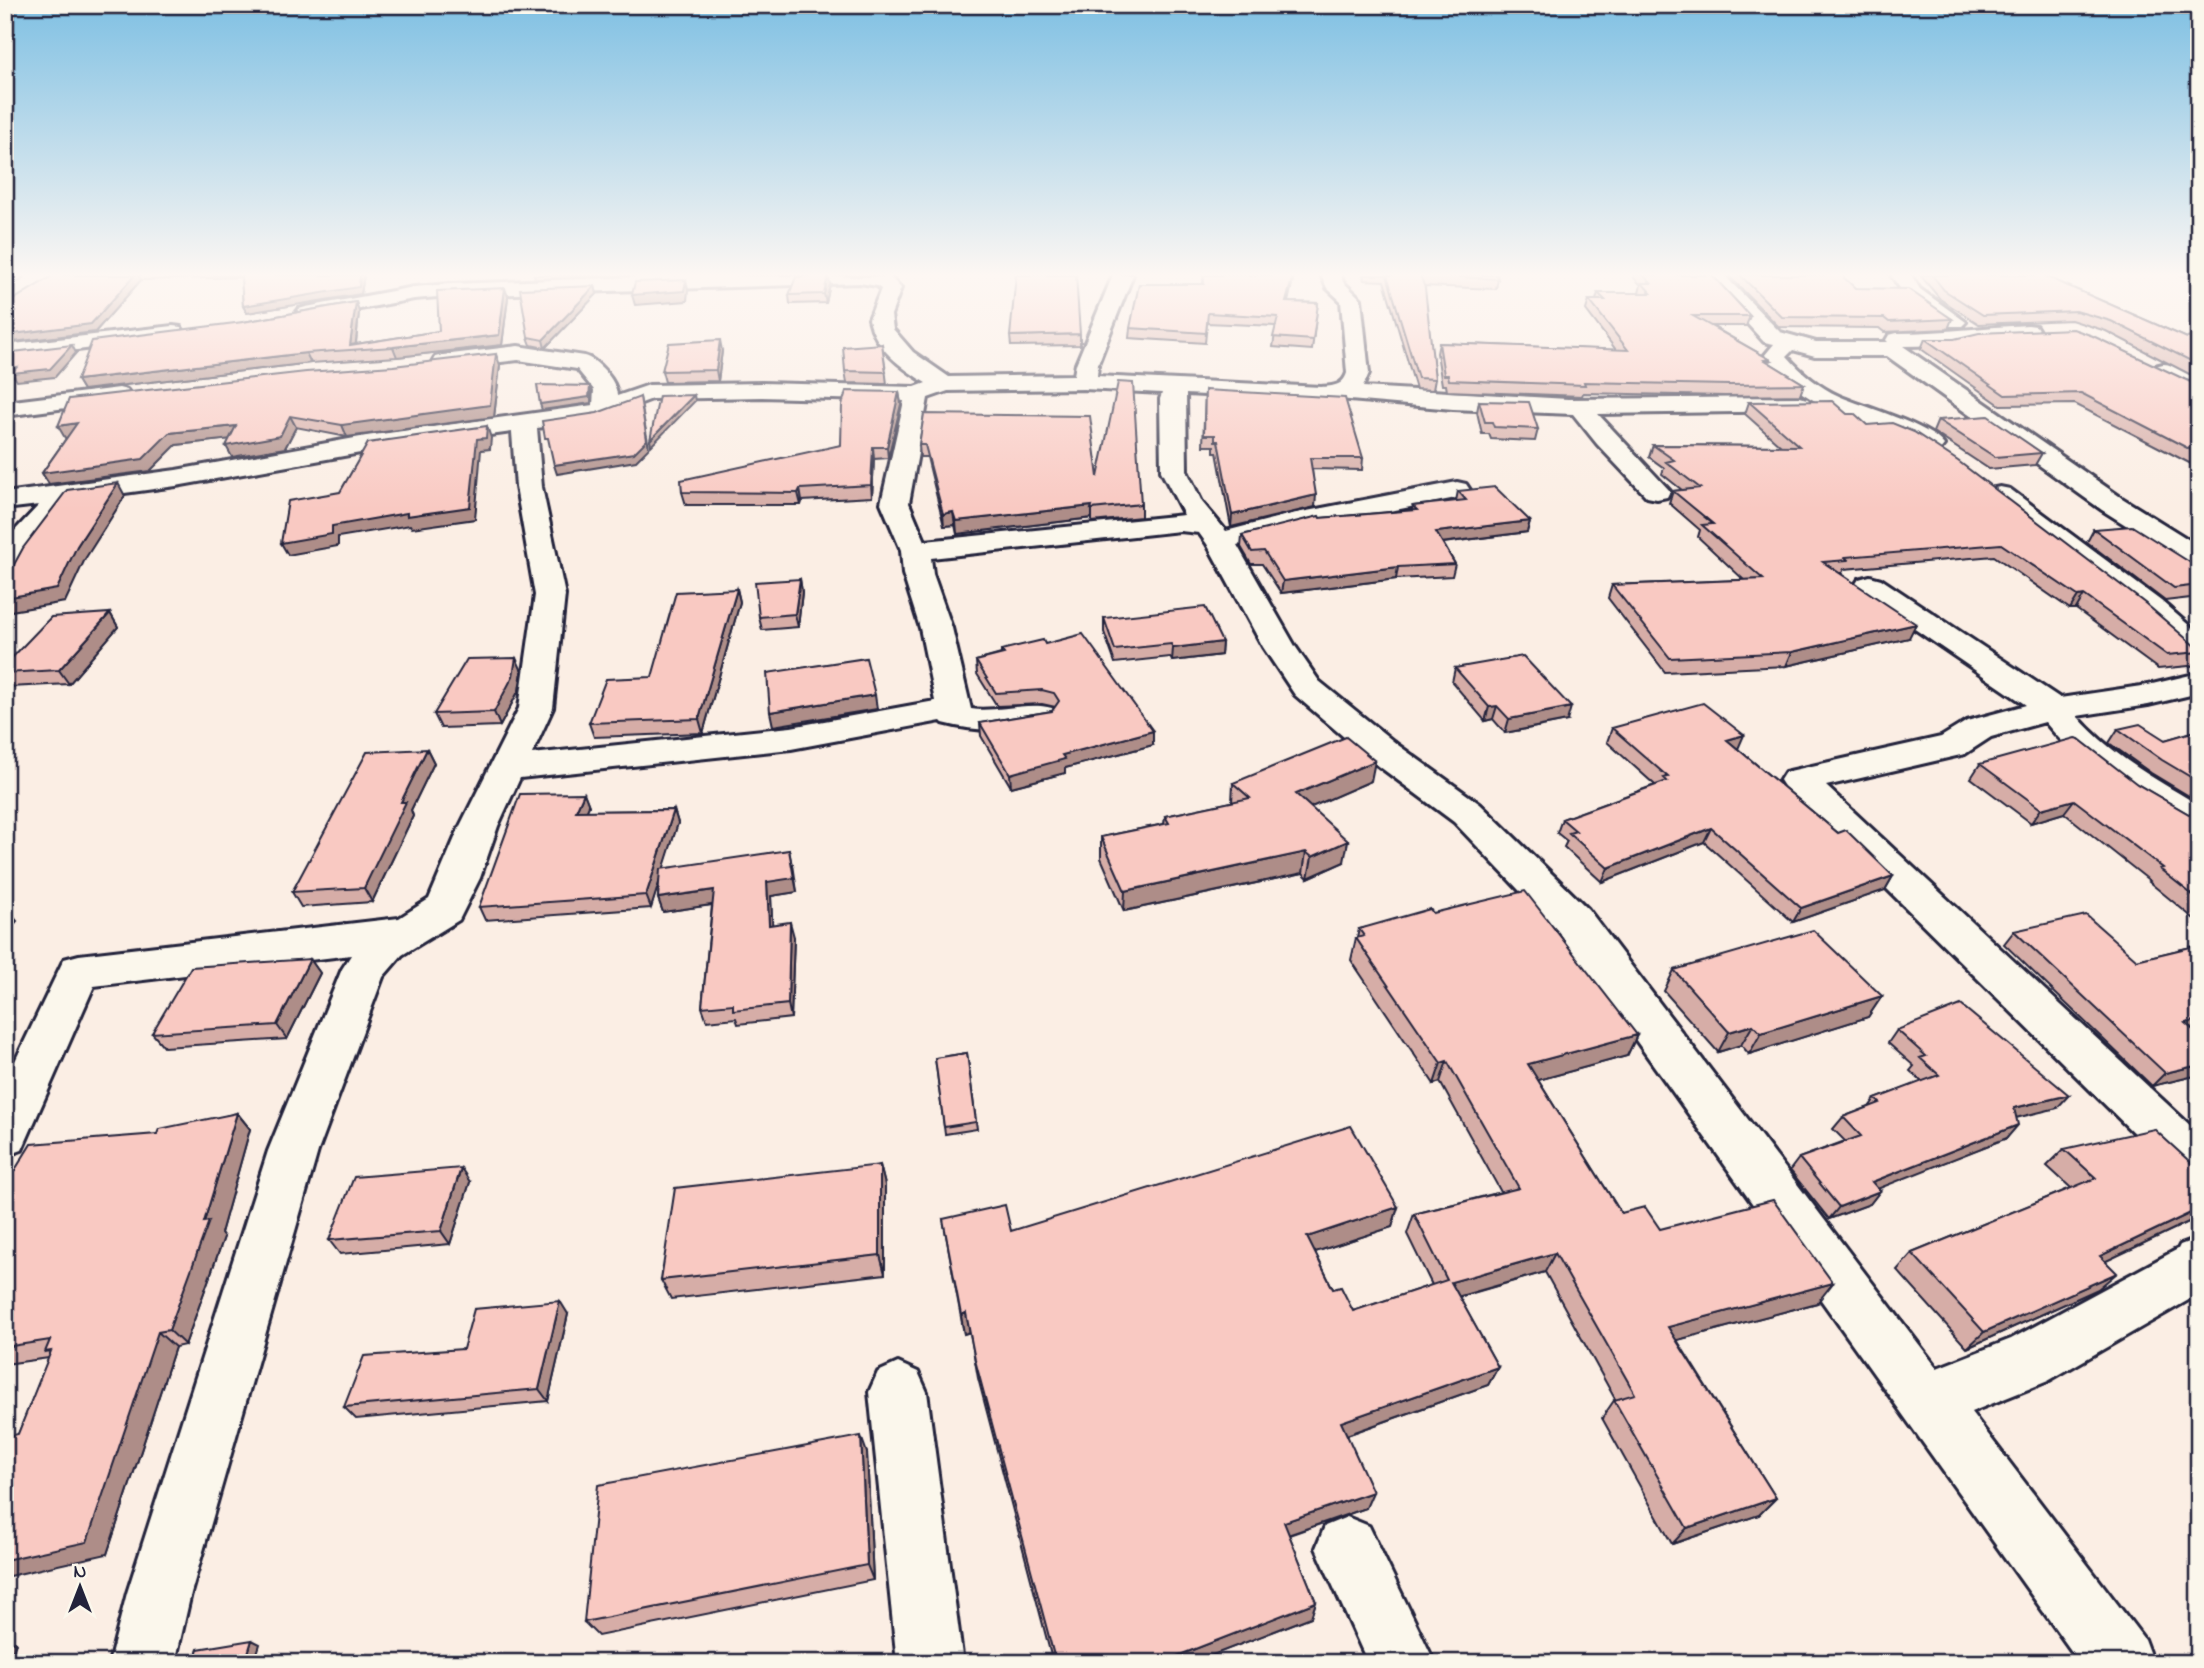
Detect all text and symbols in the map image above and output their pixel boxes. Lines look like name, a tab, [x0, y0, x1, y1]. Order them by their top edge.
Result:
north arrow	[46, 1552, 116, 1622]
text: N	[74, 1559, 87, 1586]

